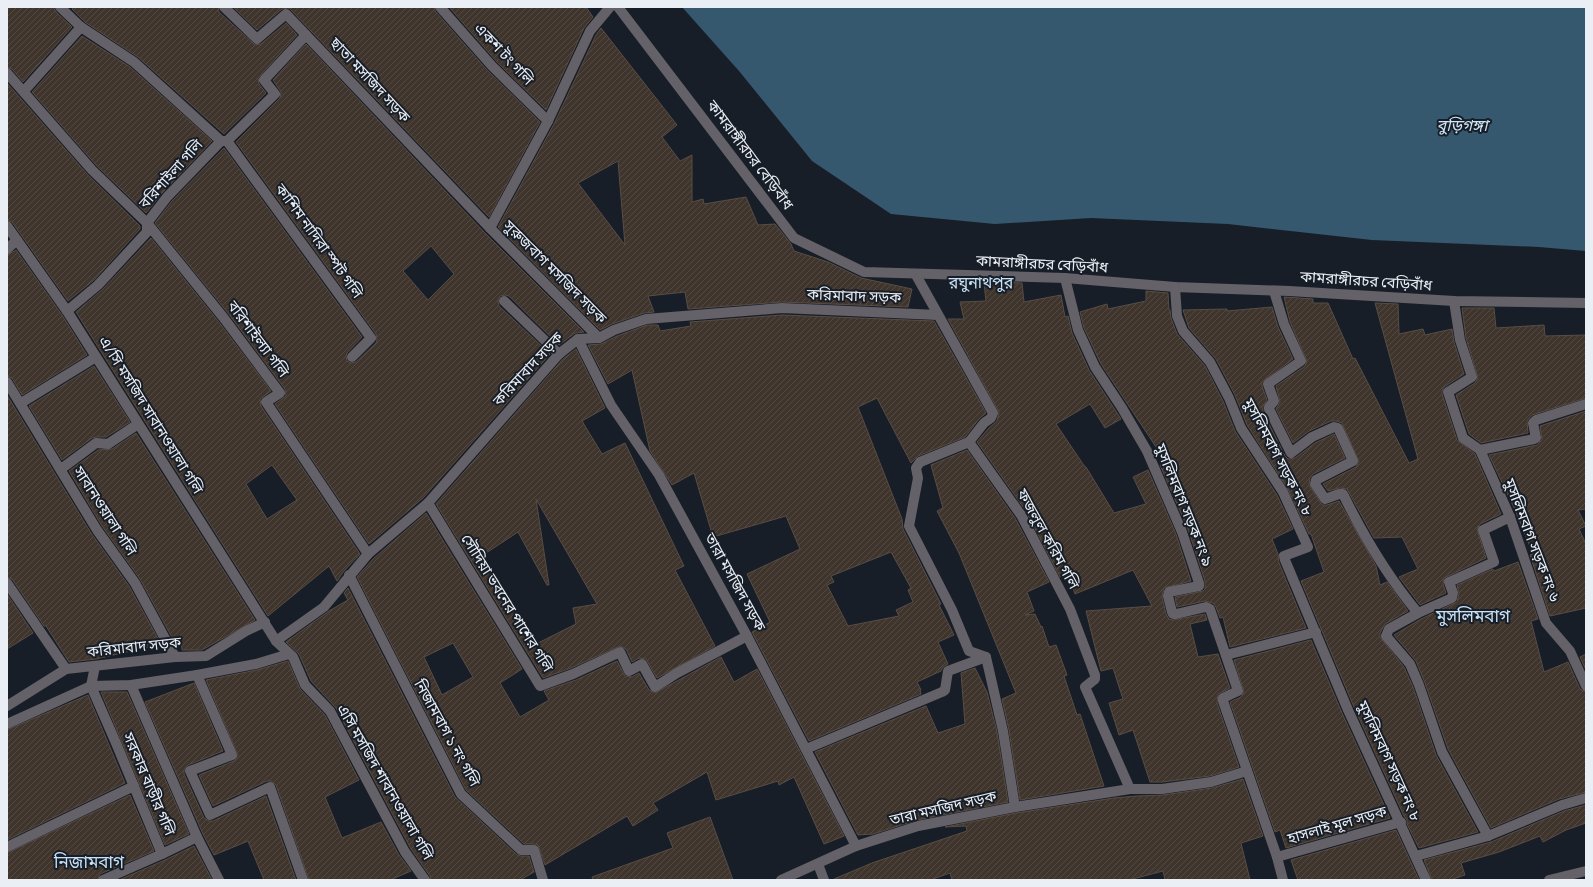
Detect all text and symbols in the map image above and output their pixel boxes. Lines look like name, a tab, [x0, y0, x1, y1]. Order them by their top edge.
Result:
street label: একশ টং গলি	[471, 18, 539, 89]
street label: ছাতা মসজিদ সড়ক	[326, 32, 415, 126]
street label: কামরাঙ্গীরচর বেড়িবাঁধ	[703, 95, 798, 213]
water label: বুড়িগঙ্গা	[1437, 115, 1490, 135]
street label: বরিশাইলা গলি	[134, 134, 207, 212]
street label: কাশিম নাদিরা স্পট গলি	[272, 179, 368, 302]
street label: সুরুজবাগ মসজিদ সড়ক	[499, 215, 612, 328]
street label: কামরাঙ্গীরচর বেড়িবাঁধ	[975, 251, 1110, 276]
street label: কামরাঙ্গীরচর বেড়িবাঁধ	[1298, 266, 1434, 294]
district label: রঘুনাথপুর	[948, 272, 1014, 292]
street label: করিমাবাদ সড়ক	[806, 284, 902, 306]
street label: বরিশাইল্যা গলি	[224, 296, 294, 381]
street label: করিমাবাদ সড়ক	[488, 327, 567, 410]
street label: এ/সি মসজিদ সাবানওয়ালা গলি	[96, 332, 208, 498]
street label: মুসলিমবাগ সড়ক নং ৮	[1239, 394, 1318, 519]
street label: মুসলিমবাগ সড়ক নং ৯	[1151, 440, 1218, 569]
street label: সাবানওয়ালা গলি	[70, 462, 142, 559]
street label: মুসলিমবাগ সড়ক নং ৬	[1500, 475, 1565, 604]
street label: ফজলুল করিম গলি	[1013, 484, 1084, 593]
street label: তারা মসজিদ সড়ক	[701, 529, 771, 634]
street label: সৌদিয়া ভবনের পাশের গলি	[458, 530, 558, 676]
district label: মুসলিমবাগ	[1435, 605, 1511, 627]
street label: করিমাবাদ সড়ক	[85, 632, 183, 660]
street label: নিজামবাগ ১ নং গলি	[411, 675, 485, 790]
street label: মুসলিমবাগ সড়ক নং ৮	[1353, 697, 1426, 824]
street label: এসি মসজিদ শাবানওয়ালা গলি	[334, 700, 438, 863]
street label: সরকার বাড়ীর গলি	[120, 728, 180, 839]
street label: তারা মসজিদ সড়ক	[887, 786, 999, 828]
street label: হাসলাই মূল সড়ক	[1284, 801, 1390, 848]
district label: নিজামবাগ	[53, 851, 125, 872]

